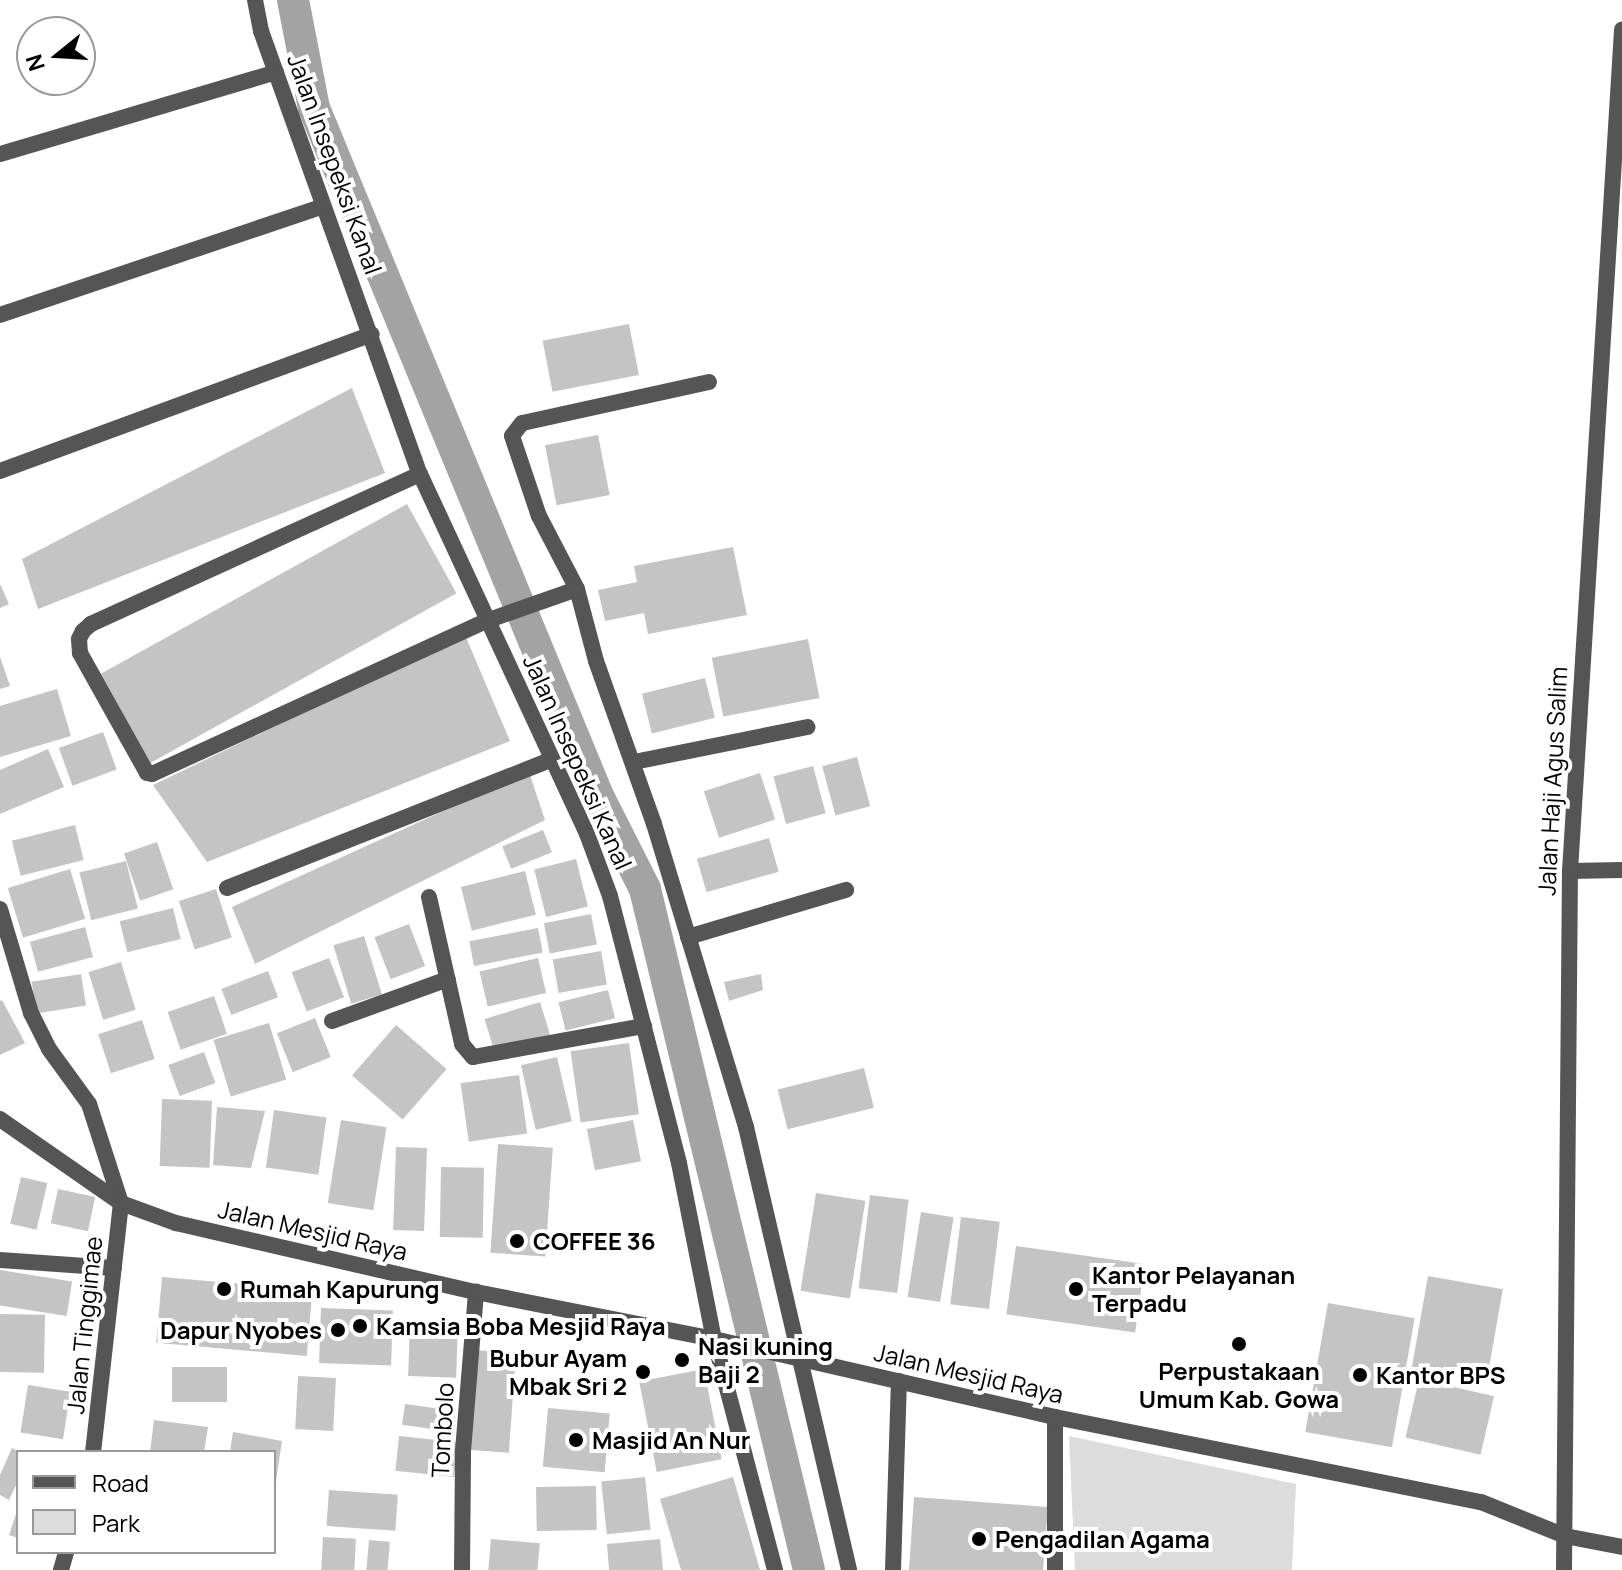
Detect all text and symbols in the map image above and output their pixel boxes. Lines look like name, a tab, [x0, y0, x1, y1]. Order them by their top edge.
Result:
north arrow	[16, 16, 96, 96]
street label: Jalan Insepeksi Kanal	[282, 50, 388, 278]
text: N	[18, 51, 52, 75]
street label: Jalan Insepeksi Kanal	[518, 650, 638, 874]
street label: Jalan Haji Agus Salim	[1532, 666, 1572, 896]
street label: Jalan Mesjid Raya	[216, 1194, 410, 1266]
place label: COFFEE 36	[533, 1227, 656, 1255]
marker: COFFEE 36	[508, 1232, 526, 1250]
street label: Jalan Tinggimae	[60, 1235, 108, 1415]
place label: Kantor Pelayanan Terpadu	[1092, 1261, 1295, 1317]
place label: Rumah Kapurung	[240, 1275, 440, 1303]
marker: Rumah Kapurung	[215, 1280, 233, 1298]
marker: Kantor Pelayanan Terpadu	[1067, 1280, 1085, 1298]
place label: Kamsia Boba Mesjid Raya	[376, 1312, 666, 1340]
place label: Dapur Nyobes	[160, 1316, 322, 1344]
marker: Kamsia Boba Mesjid Raya	[351, 1317, 369, 1335]
marker: Dapur Nyobes	[329, 1321, 347, 1339]
place label: Nasi kuning Baji 2	[698, 1332, 833, 1388]
marker: Perpustakaan Umum Kab. Gowa	[1230, 1335, 1248, 1353]
street label: Jalan Mesjid Raya	[872, 1337, 1066, 1409]
place label: Bubur Ayam Mbak Sri 2	[489, 1344, 627, 1400]
marker: Nasi kuning Baji 2	[673, 1351, 691, 1369]
place label: Perpustakaan Umum Kab. Gowa	[1139, 1357, 1339, 1413]
place label: Kantor BPS	[1376, 1361, 1506, 1389]
marker: Bubur Ayam Mbak Sri 2	[634, 1363, 652, 1381]
marker: Kantor BPS	[1351, 1366, 1369, 1384]
street label: Tombolo	[425, 1382, 459, 1478]
place label: Masjid An Nur	[592, 1426, 750, 1454]
marker: Masjid An Nur	[567, 1431, 585, 1449]
legend	[16, 1450, 276, 1554]
text: Road	[92, 1466, 149, 1499]
text: Park	[92, 1506, 140, 1539]
place label: Pengadilan Agama	[995, 1525, 1210, 1553]
marker: Pengadilan Agama	[970, 1530, 988, 1548]

